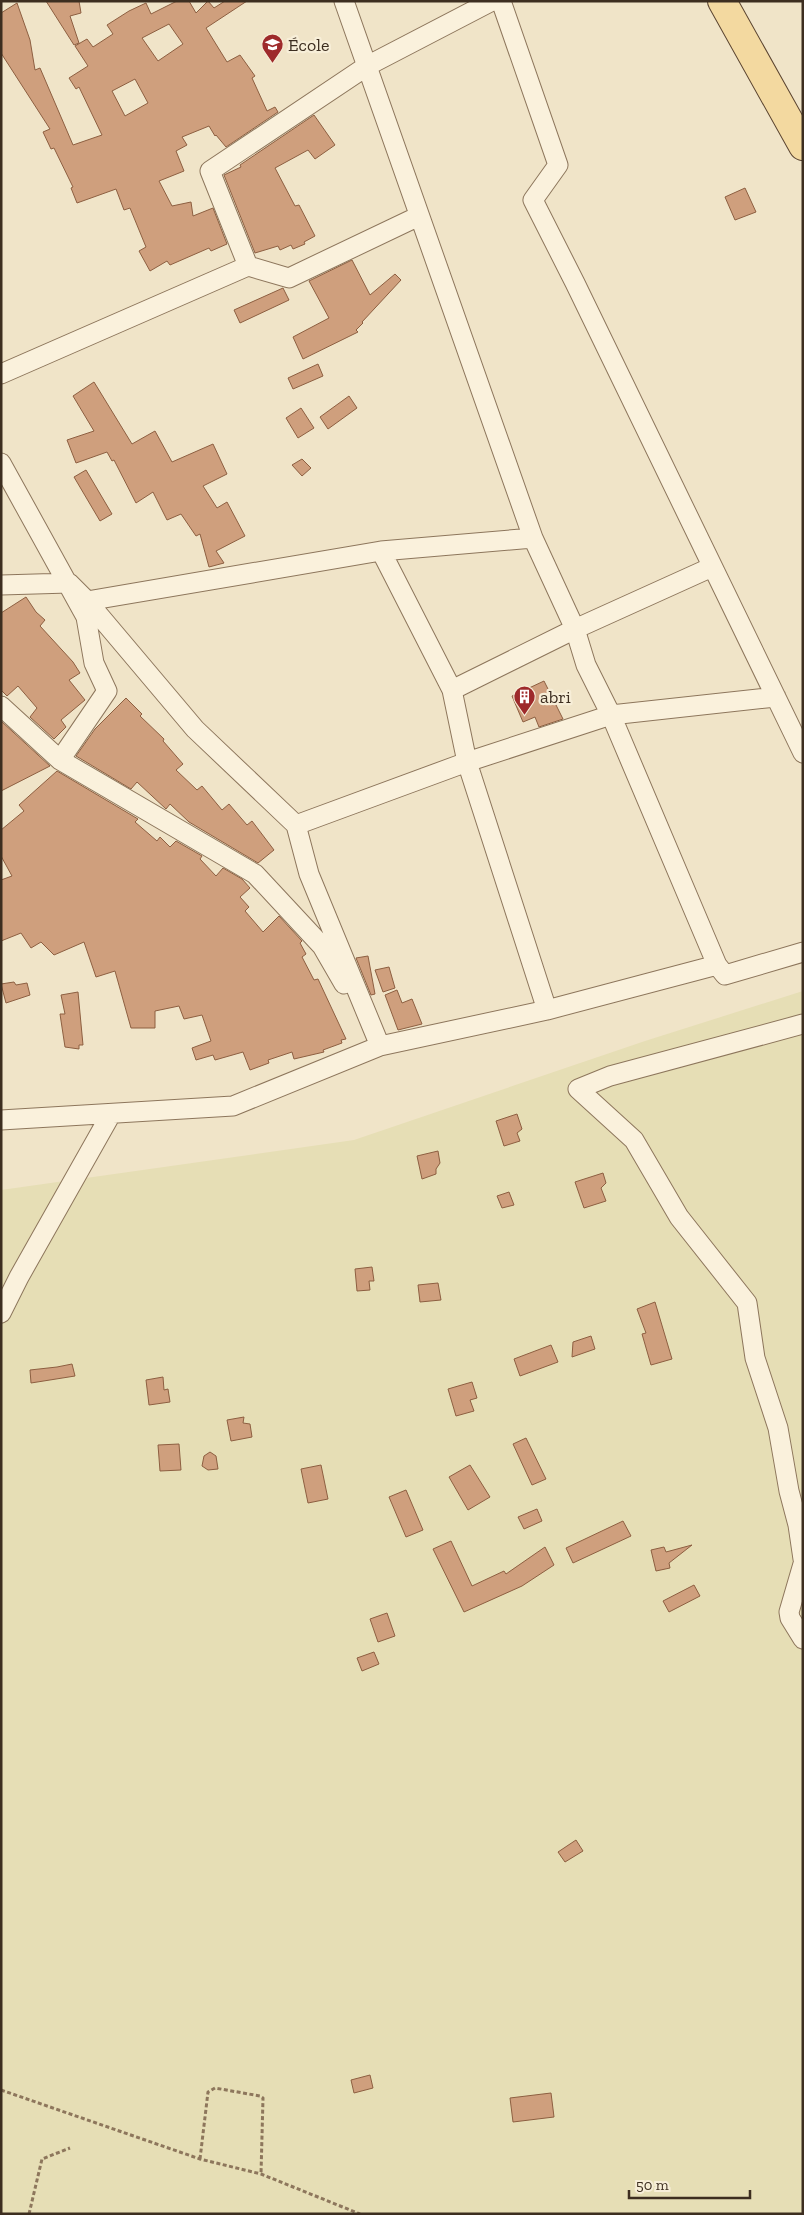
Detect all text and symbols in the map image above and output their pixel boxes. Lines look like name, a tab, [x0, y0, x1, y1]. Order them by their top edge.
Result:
school or university icon: École	[260, 33, 284, 64]
place label: École	[288, 34, 329, 56]
building icon: abri	[512, 685, 536, 716]
place label: abri	[540, 686, 571, 708]
scale bar	[629, 2168, 750, 2200]
text: 50 m	[636, 2176, 669, 2194]

